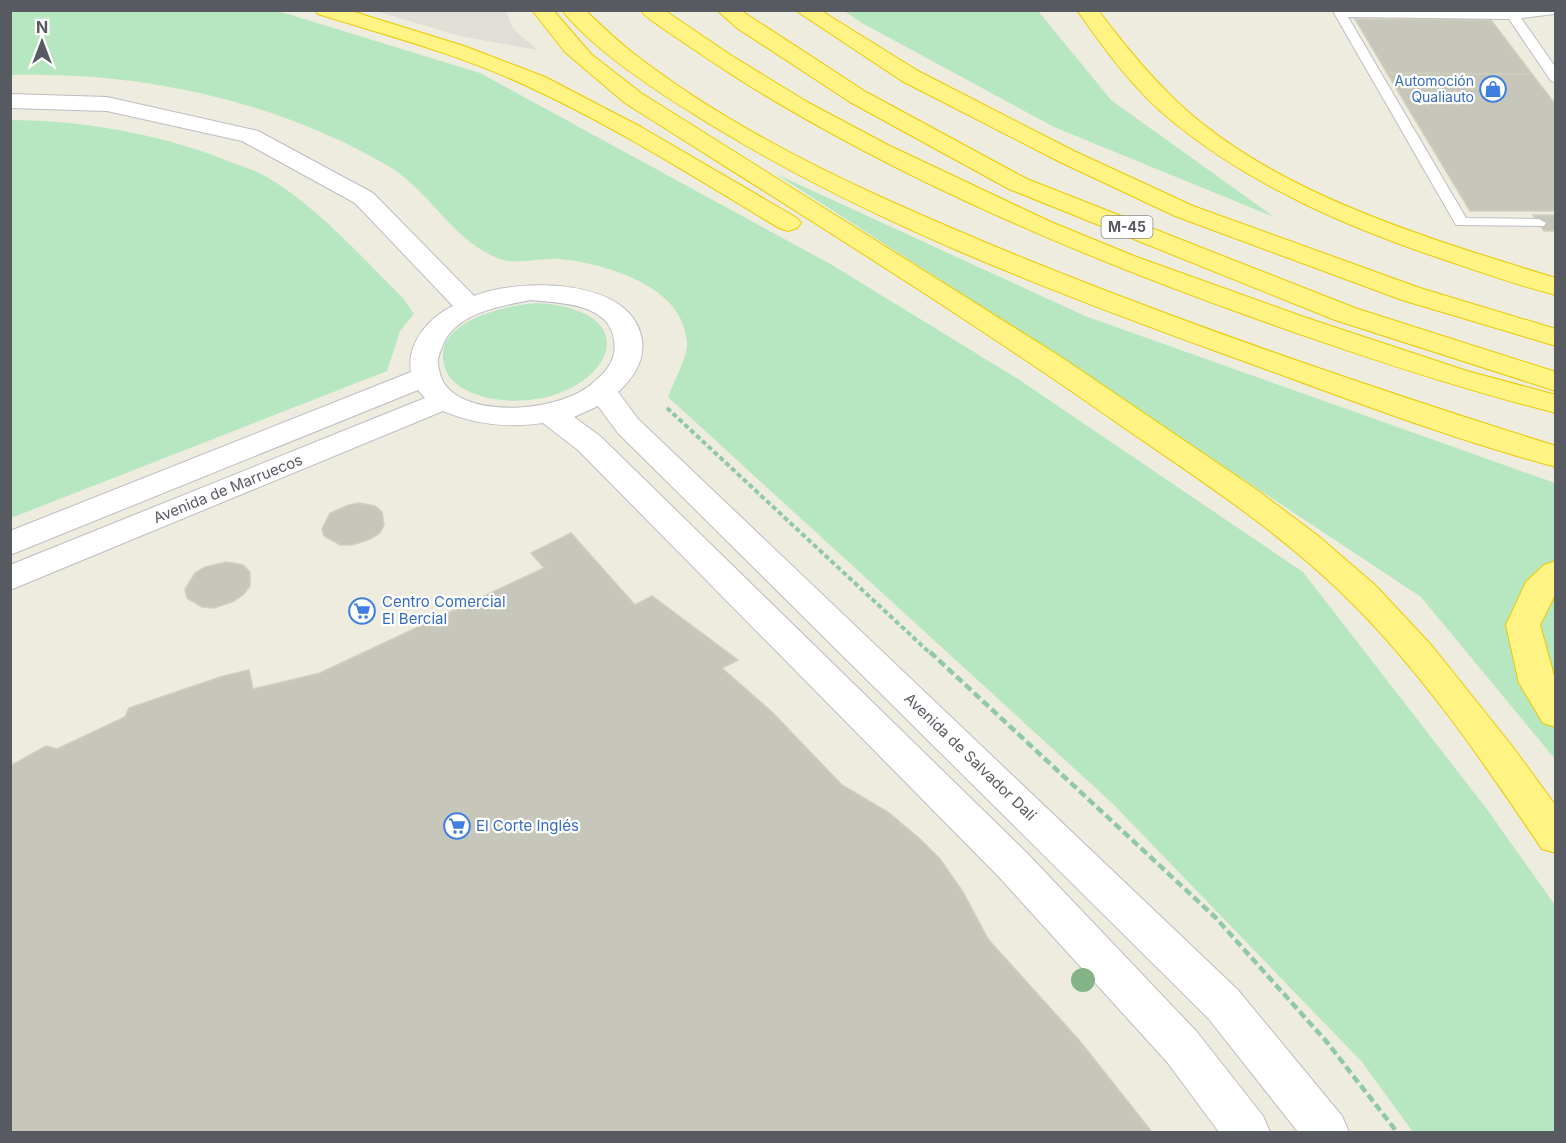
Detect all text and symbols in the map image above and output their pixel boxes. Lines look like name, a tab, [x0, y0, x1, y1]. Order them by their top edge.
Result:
north arrow	[12, 12, 72, 72]
text: N	[36, 17, 48, 37]
place label: Automoción Qualiauto	[1395, 72, 1474, 105]
shop icon: Automoción Qualiauto	[1478, 74, 1508, 104]
road number: M-45	[1102, 216, 1152, 238]
street label: Avenida de Marruecos	[150, 450, 305, 527]
place label: Centro Comercial El Bercial	[382, 592, 506, 628]
supermarket icon: Centro Comercial El Bercial	[347, 596, 377, 626]
street label: Avenida de Salvador Dalí	[901, 689, 1040, 825]
supermarket icon: El Corte Inglés	[442, 811, 472, 841]
place label: El Corte Inglés	[476, 816, 579, 835]

